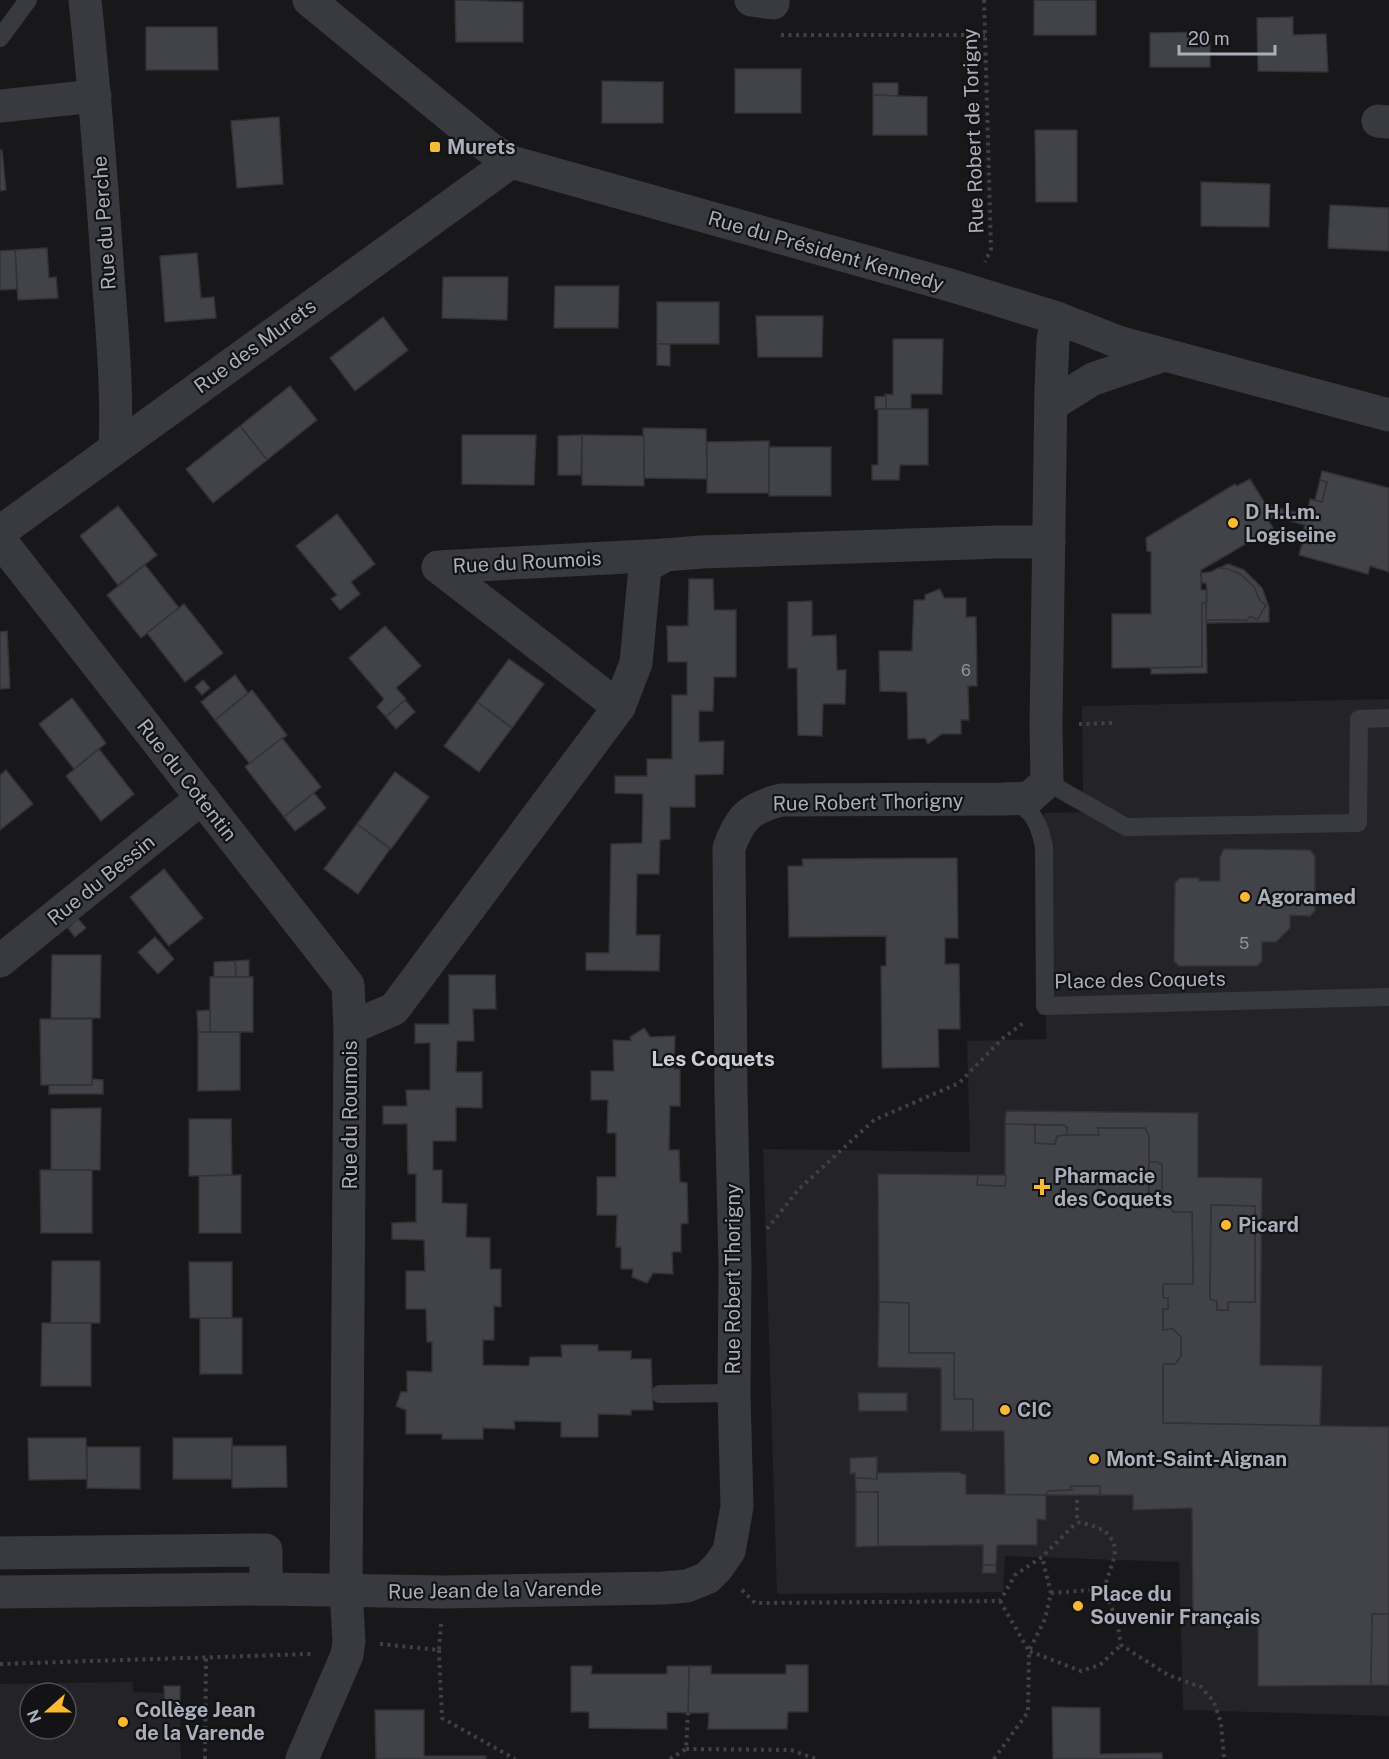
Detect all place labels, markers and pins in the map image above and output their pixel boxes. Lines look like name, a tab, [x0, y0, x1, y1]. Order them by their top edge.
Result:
place label: Murets	[447, 135, 516, 159]
marker: Murets	[428, 140, 442, 154]
place label: D H.l.m. Logiseine	[1245, 500, 1337, 547]
marker: D H.l.m. Logiseine	[1226, 516, 1240, 530]
place label: Agoramed	[1257, 885, 1356, 909]
marker: Agoramed	[1238, 890, 1252, 904]
place label: Pharmacie des Coquets	[1054, 1164, 1173, 1211]
marker: Pharmacie des Coquets	[1035, 1180, 1049, 1194]
place label: Picard	[1238, 1213, 1299, 1237]
marker: Picard	[1219, 1218, 1233, 1232]
place label: CIC	[1017, 1398, 1052, 1422]
marker: CIC	[998, 1403, 1012, 1417]
place label: Mont-Saint-Aignan	[1106, 1447, 1287, 1471]
marker: Mont-Saint-Aignan	[1087, 1452, 1101, 1466]
place label: Place du Souvenir Français	[1090, 1582, 1260, 1629]
marker: Place du Souvenir Français	[1071, 1599, 1085, 1613]
place label: Collège Jean de la Varende	[135, 1698, 265, 1745]
marker: Collège Jean de la Varende	[116, 1715, 130, 1729]

